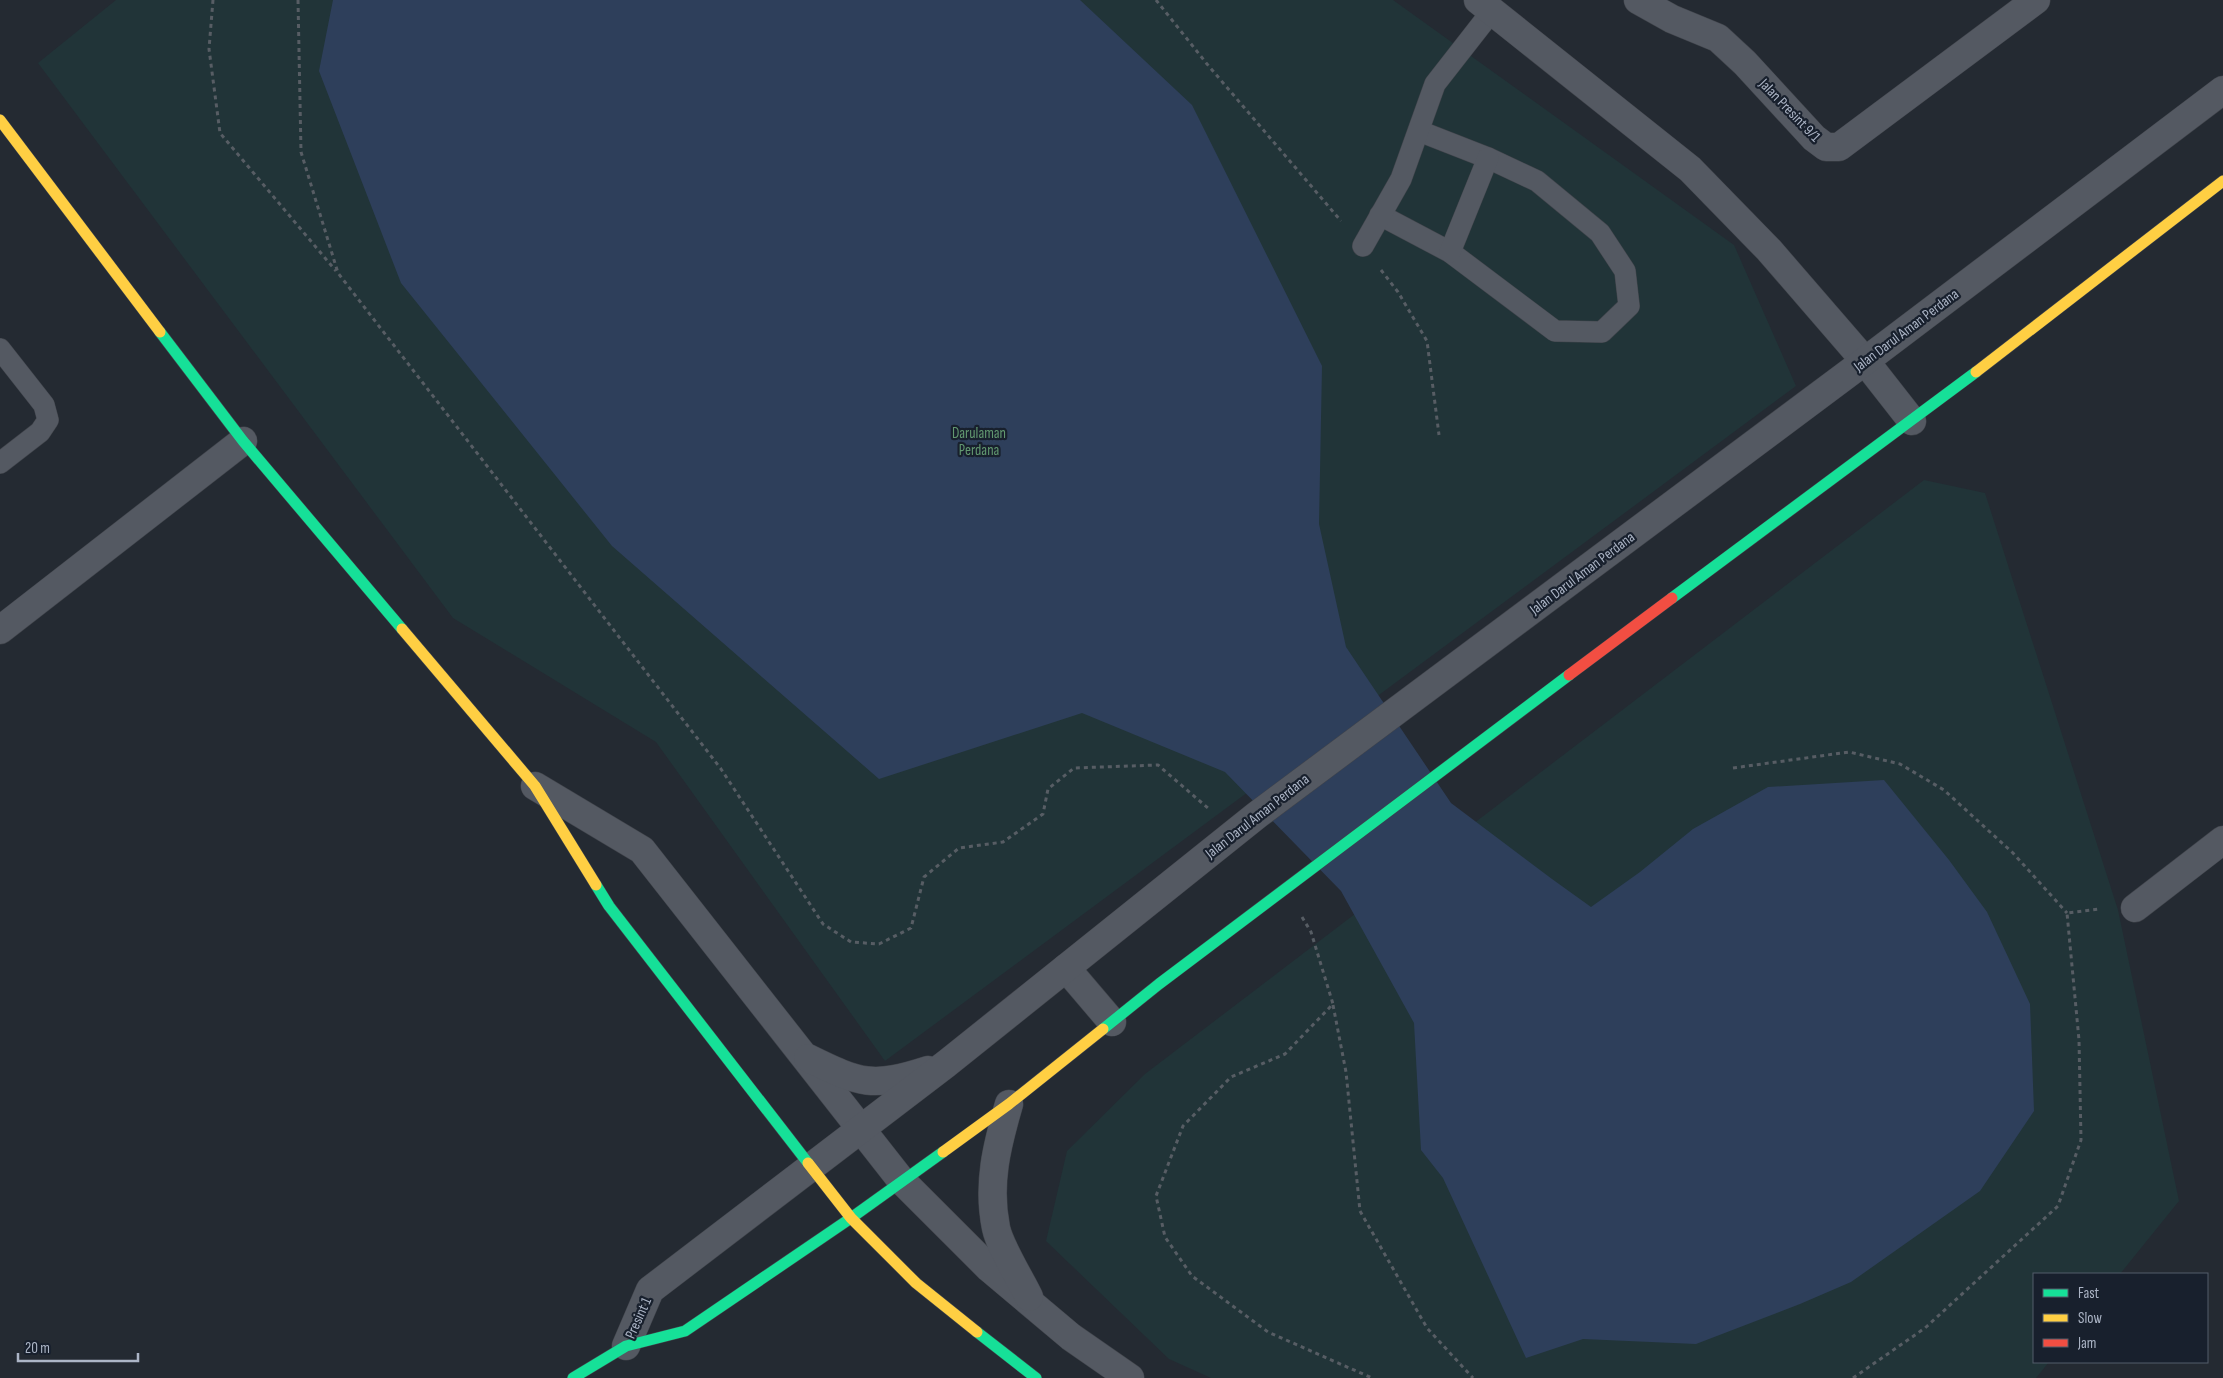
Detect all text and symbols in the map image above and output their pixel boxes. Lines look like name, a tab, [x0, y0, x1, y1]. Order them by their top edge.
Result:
street label: Jalan Presint 9/1	[1754, 74, 1825, 146]
street label: Jalan Darul Aman Perdana	[1849, 285, 1963, 377]
park label: Darulaman Perdana	[952, 424, 1006, 460]
street label: Jalan Darul Aman Perdana	[1525, 528, 1639, 620]
street label: Jalan Darul Aman Perdana	[1201, 770, 1313, 863]
legend	[2033, 1273, 2208, 1363]
text: Fast	[2078, 1284, 2100, 1303]
street label: Presint 1	[621, 1294, 656, 1342]
text: Slow	[2078, 1309, 2102, 1328]
scale bar	[18, 1330, 138, 1362]
text: Jam	[2077, 1334, 2096, 1353]
text: 20 m	[25, 1339, 50, 1358]

